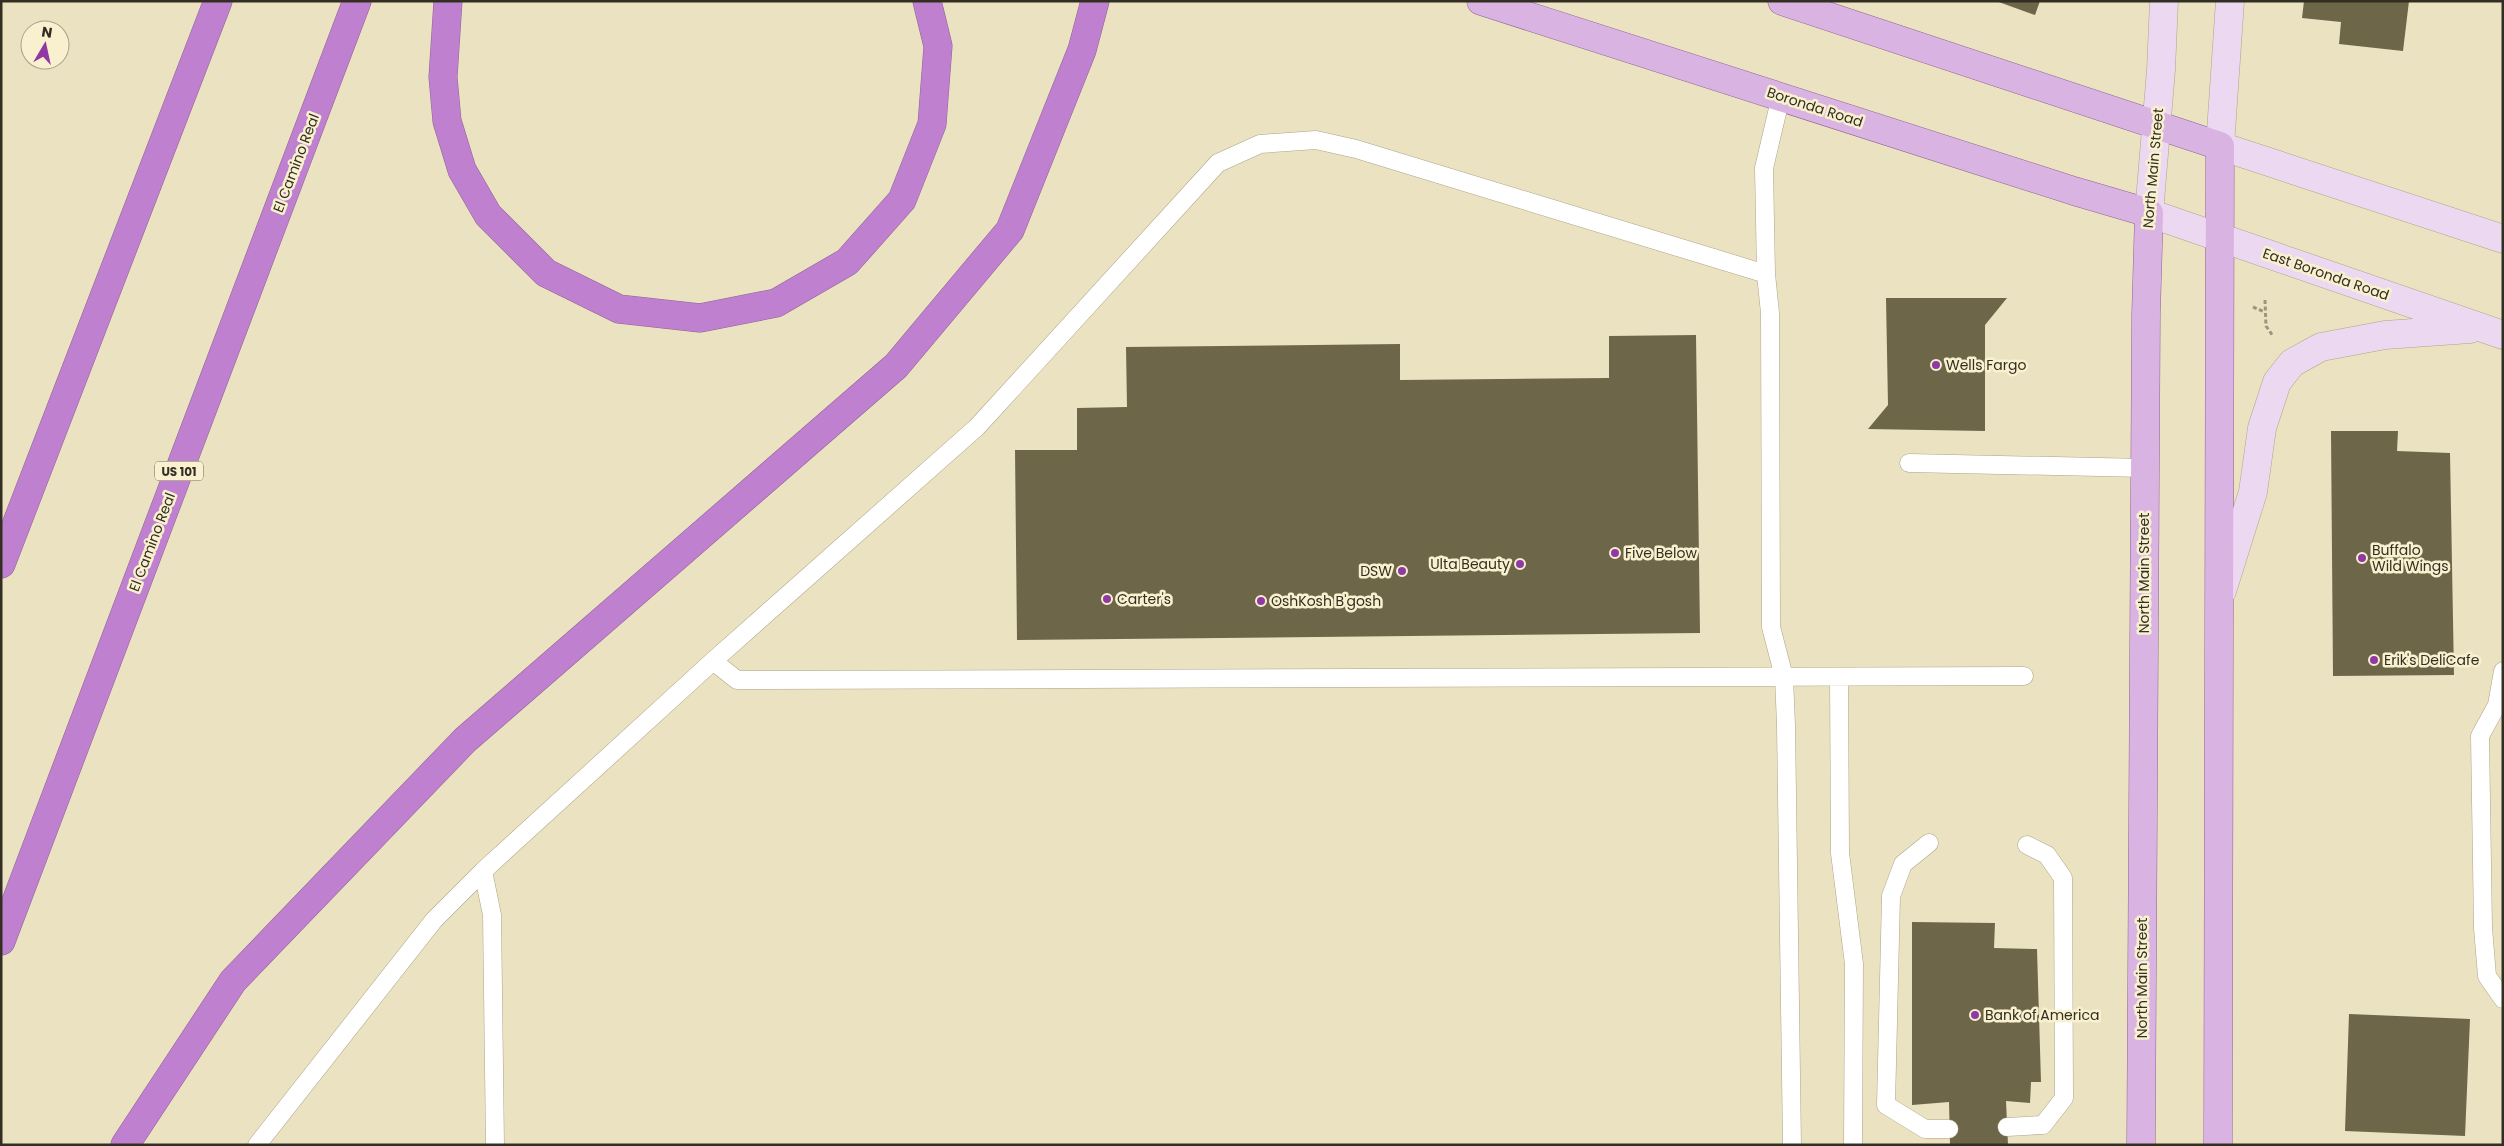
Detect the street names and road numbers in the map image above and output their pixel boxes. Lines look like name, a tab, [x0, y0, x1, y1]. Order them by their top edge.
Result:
street label: Boronda Road	[1764, 82, 1866, 132]
street label: North Main Street	[2138, 107, 2168, 229]
street label: El Camino Real	[268, 111, 324, 215]
street label: East Boronda Road	[2260, 243, 2392, 305]
road number: US 101	[155, 462, 203, 481]
street label: El Camino Real	[124, 490, 180, 594]
street label: North Main Street	[2134, 513, 2154, 633]
street label: North Main Street	[2132, 918, 2152, 1038]

